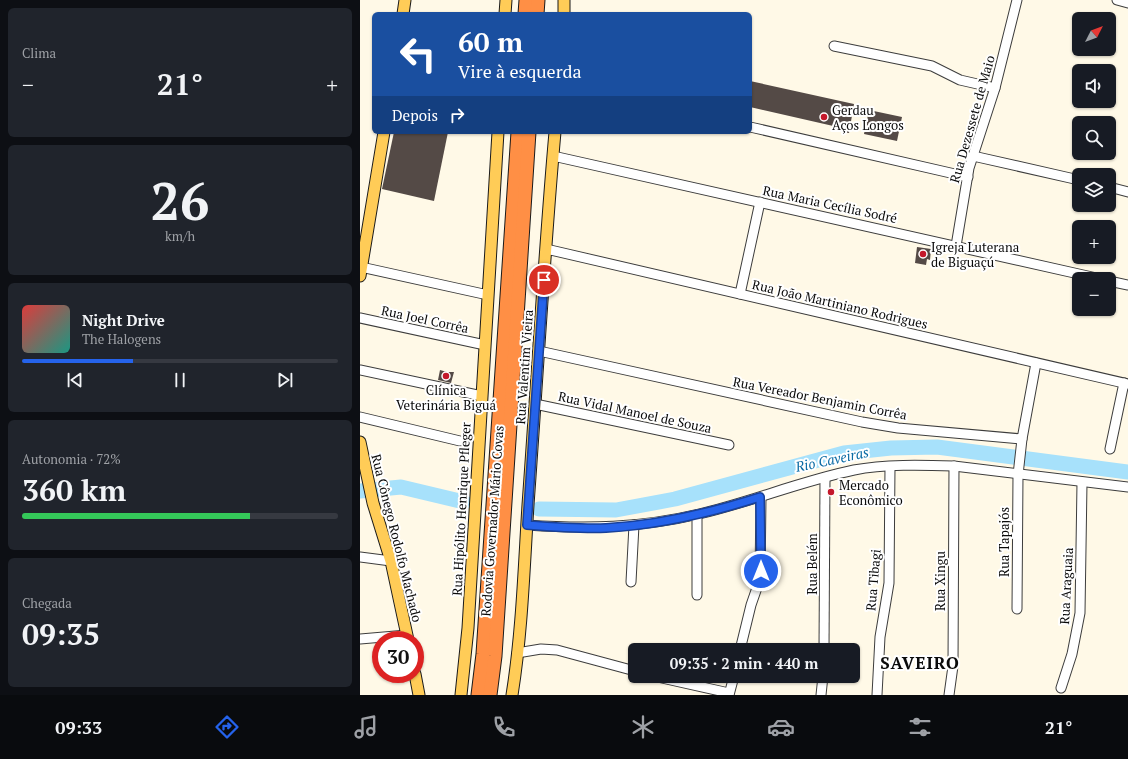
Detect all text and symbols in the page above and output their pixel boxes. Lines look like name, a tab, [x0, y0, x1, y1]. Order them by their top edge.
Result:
north arrow	[1072, 12, 1116, 56]
map controls	[1072, 12, 1116, 316]
text: 60 m	[458, 23, 523, 60]
icon: left	[392, 28, 444, 80]
text: Clima	[22, 44, 56, 62]
street label: Rua Dezessete de Maio	[945, 53, 999, 185]
text: Vire à esquerda	[458, 59, 582, 83]
text: 21°	[157, 64, 203, 104]
button: sound	[1072, 64, 1116, 108]
text: −	[22, 70, 34, 99]
text: +	[326, 70, 338, 99]
place label: Gerdau Aços Longos	[832, 101, 904, 134]
icon: right	[446, 104, 468, 126]
text: Depois	[392, 105, 438, 125]
marker: Gerdau Aços Longos	[819, 112, 829, 122]
button: search	[1072, 116, 1116, 160]
text: 26	[151, 166, 209, 235]
button: layers	[1072, 168, 1116, 212]
street label: Rua Maria Cecília Sodré	[761, 181, 899, 227]
button: +	[1072, 220, 1116, 264]
text: km/h	[165, 227, 195, 245]
place label: Igreja Luterana de Biguaçú	[931, 238, 1020, 271]
marker: Igreja Luterana de Biguaçú	[918, 249, 928, 259]
pin	[527, 263, 561, 297]
icon: arrive	[533, 269, 555, 291]
button: −	[1072, 272, 1116, 316]
street label: Rua João Martiniano Rodrigues	[750, 275, 930, 333]
street label: Rua Joel Corrêa	[380, 301, 471, 337]
street label: Rua Valentim Vieira	[511, 308, 537, 425]
text: Night Drive	[82, 310, 165, 330]
text: The Halogens	[82, 330, 161, 348]
icon: previous	[64, 369, 86, 391]
icon: pause	[169, 369, 191, 391]
icon: next	[274, 369, 296, 391]
marker: Clínica Veterinária Biguá	[441, 371, 451, 381]
street label: Rua Vereador Benjamin Corrêa	[731, 372, 909, 424]
place label: Clínica Veterinária Biguá	[396, 381, 497, 414]
street label: Rua Vidal Manoel de Souza	[557, 387, 714, 437]
street label: Rua Hipólito Henrique Pfleger	[447, 422, 475, 596]
street label: Rodovia Governador Mário Covas	[476, 425, 508, 617]
water label: Rio Caveiras	[793, 442, 870, 476]
text: Autonomia · 72%	[22, 450, 121, 468]
street label: Rua Cônego Rodolfo Machado	[367, 452, 427, 624]
text: 360 km	[22, 470, 126, 510]
place label: Mercado Econômico	[839, 476, 903, 509]
marker: Mercado Econômico	[826, 487, 836, 497]
street label: Rua Tapajós	[995, 507, 1013, 577]
street label: Rua Belém	[803, 533, 821, 595]
street label: Rua Araguaia	[1055, 547, 1077, 625]
street label: Rua Tibagi	[861, 548, 885, 612]
position arrow	[740, 550, 782, 592]
street label: Rua Xingu	[931, 550, 949, 611]
text: Chegada	[22, 594, 72, 612]
text: 09:35	[22, 614, 100, 654]
speed limit sign: 30	[372, 631, 424, 683]
district label: SAVEIRO	[880, 651, 960, 674]
text: 09:35 · 2 min · 440 m	[670, 653, 818, 673]
icon: directions	[213, 713, 241, 741]
icon: music	[352, 713, 380, 741]
icon: phone	[490, 713, 518, 741]
icon: climate	[629, 713, 657, 741]
icon: car	[767, 713, 795, 741]
icon: filters	[906, 713, 934, 741]
text: 09:33	[55, 715, 102, 739]
text: 21°	[1045, 715, 1073, 739]

